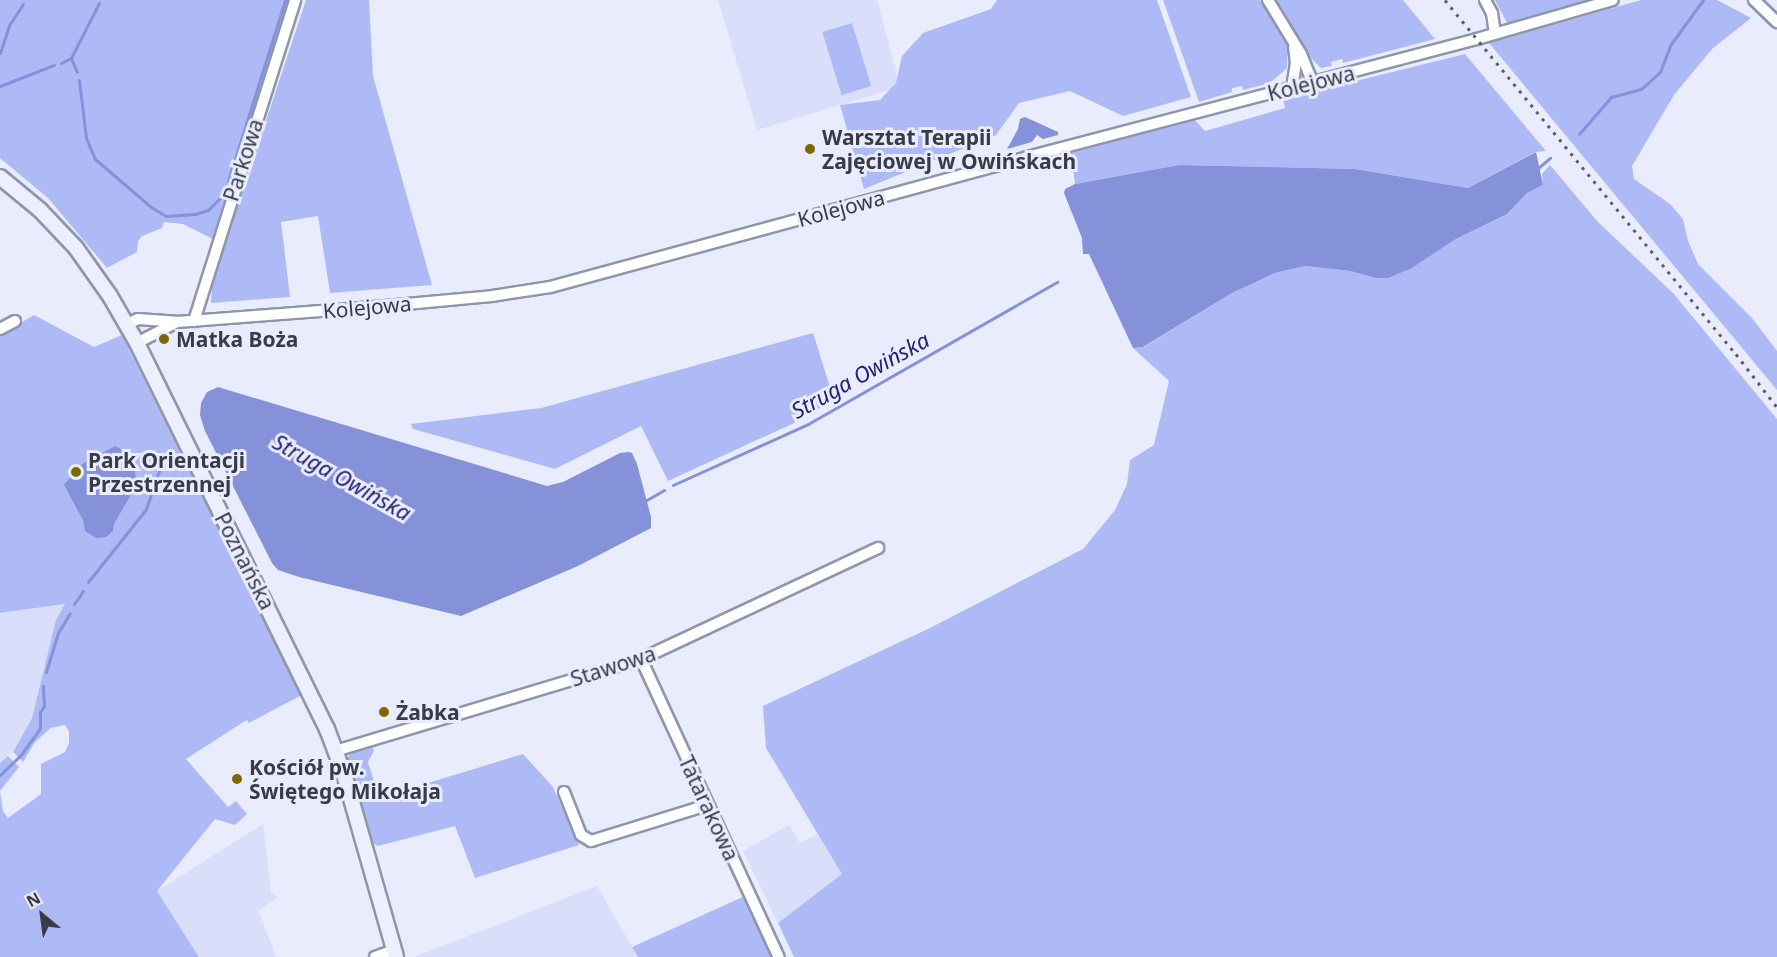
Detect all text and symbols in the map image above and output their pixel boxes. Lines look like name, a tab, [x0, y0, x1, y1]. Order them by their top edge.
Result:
street label: Kolejowa	[1265, 60, 1357, 106]
street label: Parkowa	[218, 116, 268, 204]
place label: Warsztat Terapii Zajęciowej w Owińskach	[822, 124, 1076, 174]
marker: Warsztat Terapii Zajęciowej w Owińskach	[803, 142, 817, 156]
street label: Kolejowa	[795, 184, 887, 232]
street label: Kolejowa	[322, 291, 412, 323]
place label: Matka Boża	[176, 326, 298, 352]
water label: Struga Owińska	[786, 326, 934, 424]
marker: Matka Boża	[157, 332, 171, 346]
water label: Struga Owińska	[268, 428, 416, 526]
place label: Park Orientacji Przestrzennej	[88, 447, 245, 497]
marker: Park Orientacji Przestrzennej	[69, 465, 83, 479]
street label: Poznańska	[210, 508, 280, 614]
street label: Stawowa	[567, 640, 659, 692]
place label: Żabka	[396, 699, 460, 725]
marker: Żabka	[377, 705, 391, 719]
street label: Tatarakowa	[674, 751, 744, 865]
place label: Kościół pw. Świętego Mikołaja	[249, 754, 441, 804]
marker: Kościół pw. Świętego Mikołaja	[230, 772, 244, 786]
north arrow	[12, 885, 72, 945]
text: N	[22, 886, 44, 912]

